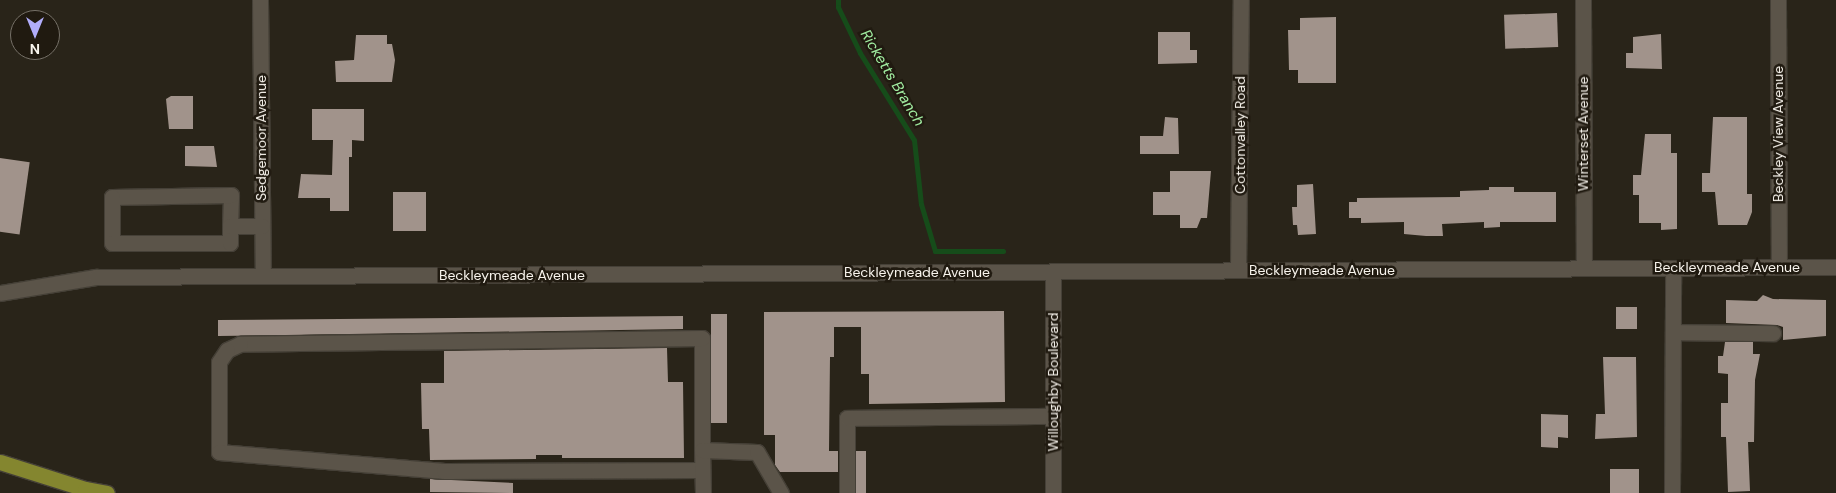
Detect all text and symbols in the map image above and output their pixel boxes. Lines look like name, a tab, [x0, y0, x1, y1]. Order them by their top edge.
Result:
north arrow	[10, 10, 60, 60]
water label: Ricketts Branch	[856, 27, 928, 129]
text: N	[30, 40, 40, 58]
street label: Beckley View Avenue	[1770, 66, 1786, 202]
street label: Sedgemoor Avenue	[253, 75, 269, 201]
street label: Cottonvalley Road	[1232, 76, 1248, 194]
street label: Winterset Avenue	[1575, 77, 1591, 191]
street label: Beckleymeade Avenue	[1654, 259, 1800, 275]
street label: Beckleymeade Avenue	[1249, 262, 1395, 278]
street label: Beckleymeade Avenue	[844, 264, 990, 280]
street label: Beckleymeade Avenue	[439, 267, 585, 283]
street label: Willoughby Boulevard	[1045, 313, 1061, 451]

